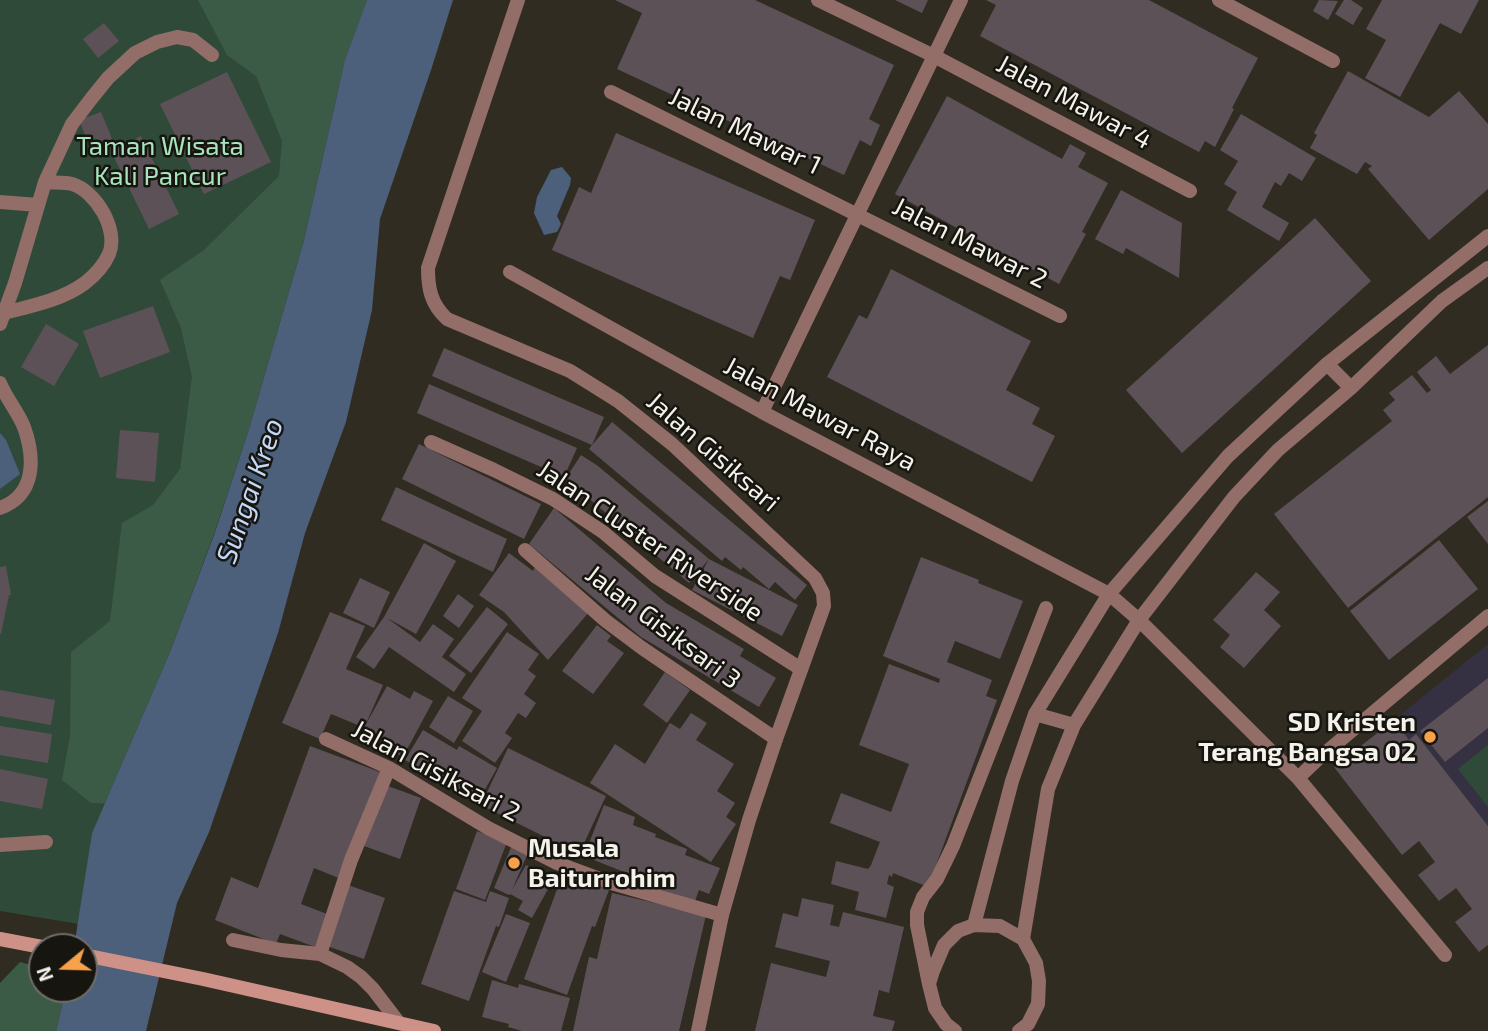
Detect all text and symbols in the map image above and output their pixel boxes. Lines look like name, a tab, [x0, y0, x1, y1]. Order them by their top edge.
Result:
street label: Jalan Mawar 4	[991, 48, 1157, 156]
street label: Jalan Mawar 1	[664, 81, 826, 181]
park label: Taman Wisata Kali Pancur	[76, 130, 244, 192]
street label: Jalan Mawar 2	[887, 191, 1053, 295]
street label: Jalan Mawar Raya	[719, 350, 921, 478]
street label: Jalan Gisiksari	[640, 386, 786, 518]
water label: Sungai Kreo	[209, 414, 291, 568]
street label: Jalan Cluster Riverside	[531, 454, 769, 628]
street label: Jalan Gisiksari 3	[579, 558, 747, 696]
place label: SD Kristen Terang Bangsa 02	[1198, 706, 1416, 768]
street label: Jalan Gisiksari 2	[346, 713, 526, 829]
marker: SD Kristen Terang Bangsa 02	[1422, 729, 1438, 745]
place label: Musala Baiturrohim	[528, 832, 676, 894]
marker: Musala Baiturrohim	[506, 855, 522, 871]
north arrow	[28, 933, 98, 1003]
text: N	[31, 964, 58, 985]

